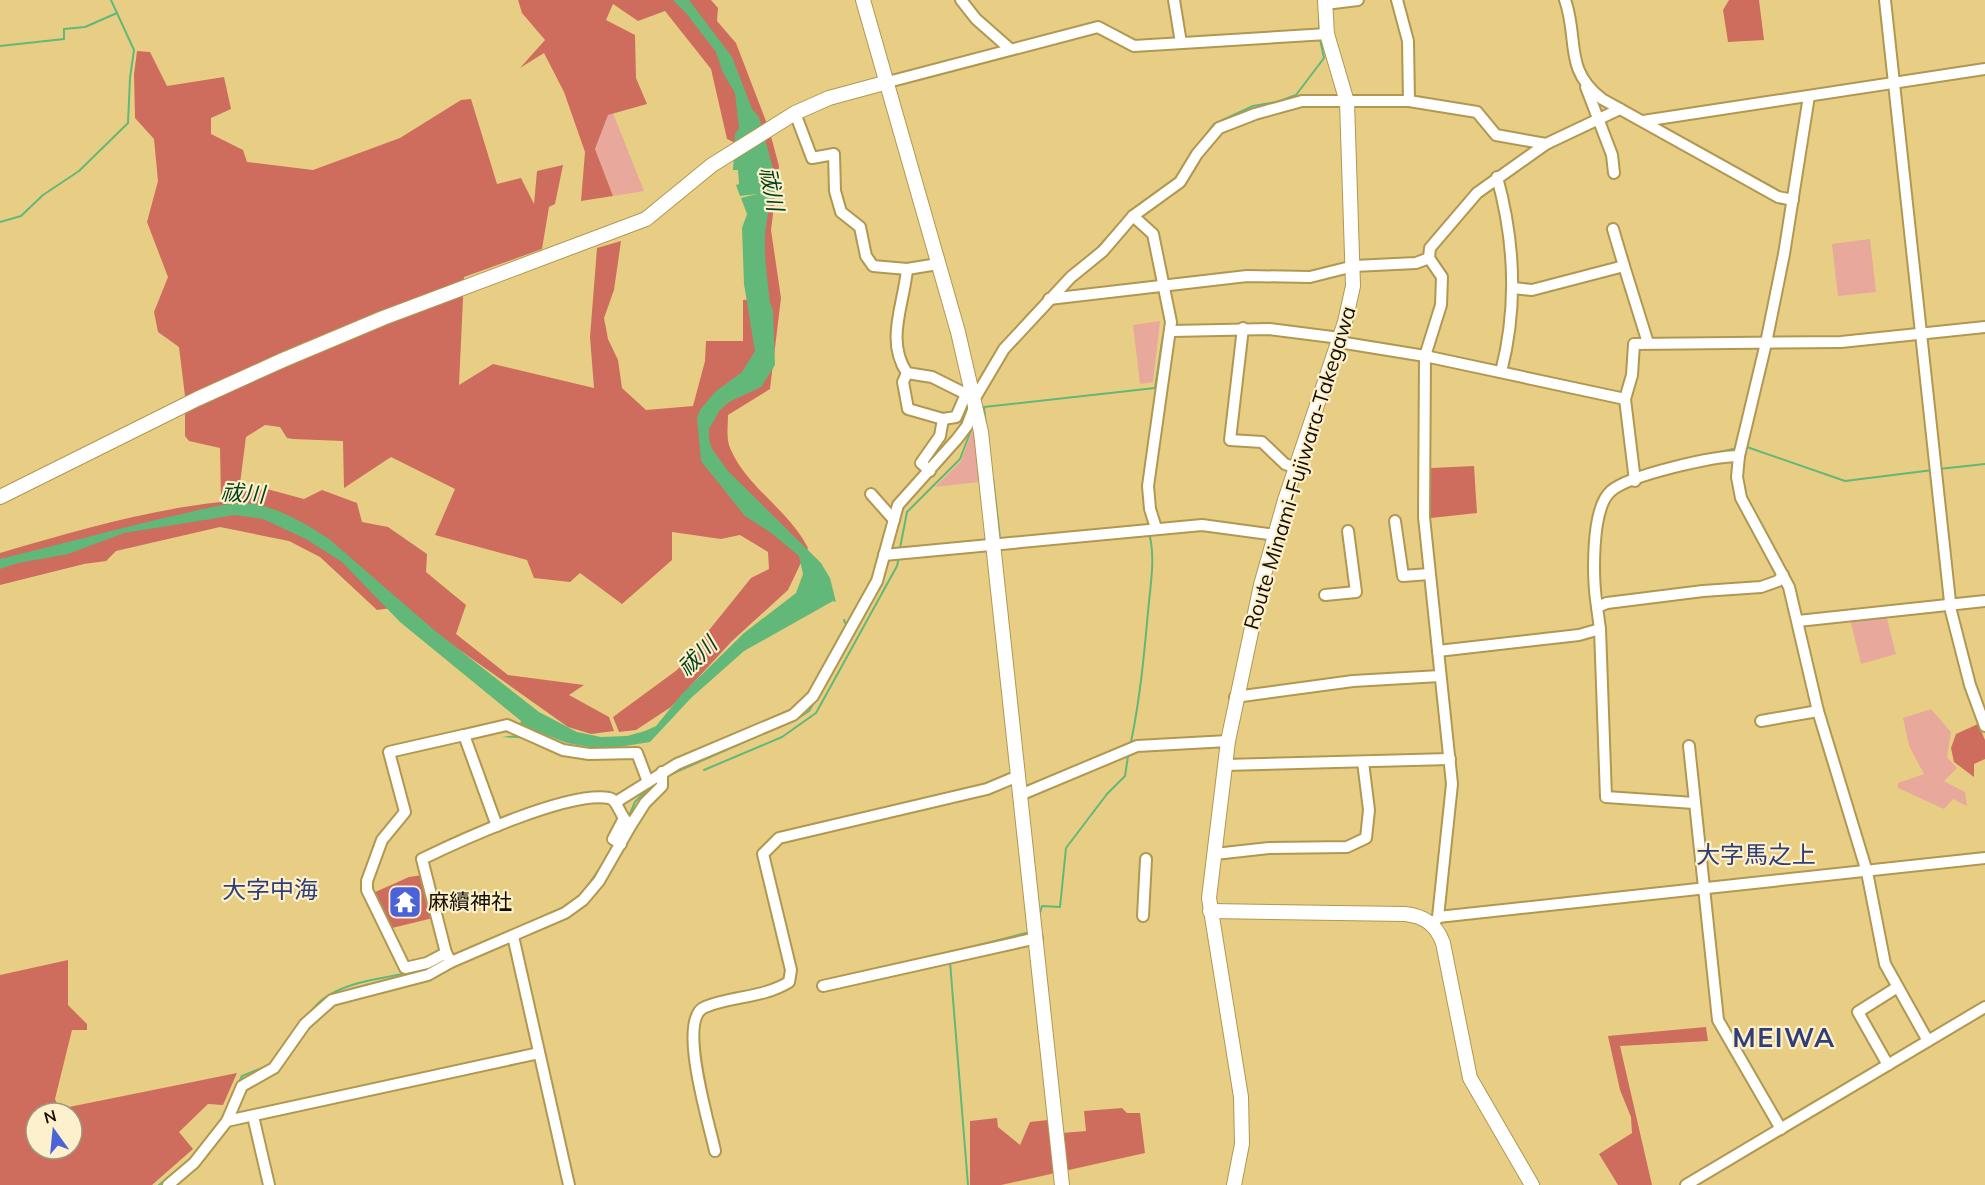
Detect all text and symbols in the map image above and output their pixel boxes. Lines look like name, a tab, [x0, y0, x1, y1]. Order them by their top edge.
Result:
water label: 祓川	[754, 165, 790, 215]
street label: Route Minami-Fujiwara-Takegawa	[1237, 303, 1361, 633]
water label: 祓川	[220, 478, 268, 508]
water label: 祓川	[672, 629, 724, 681]
district label: 大字馬之上	[1696, 839, 1816, 869]
district label: 大字中海	[222, 874, 318, 904]
temple icon: 麻續神社	[387, 884, 423, 920]
place label: 麻續神社	[428, 888, 512, 914]
district label: MEIWA	[1732, 1020, 1836, 1054]
north arrow	[24, 1101, 84, 1161]
text: N	[42, 1105, 59, 1128]

